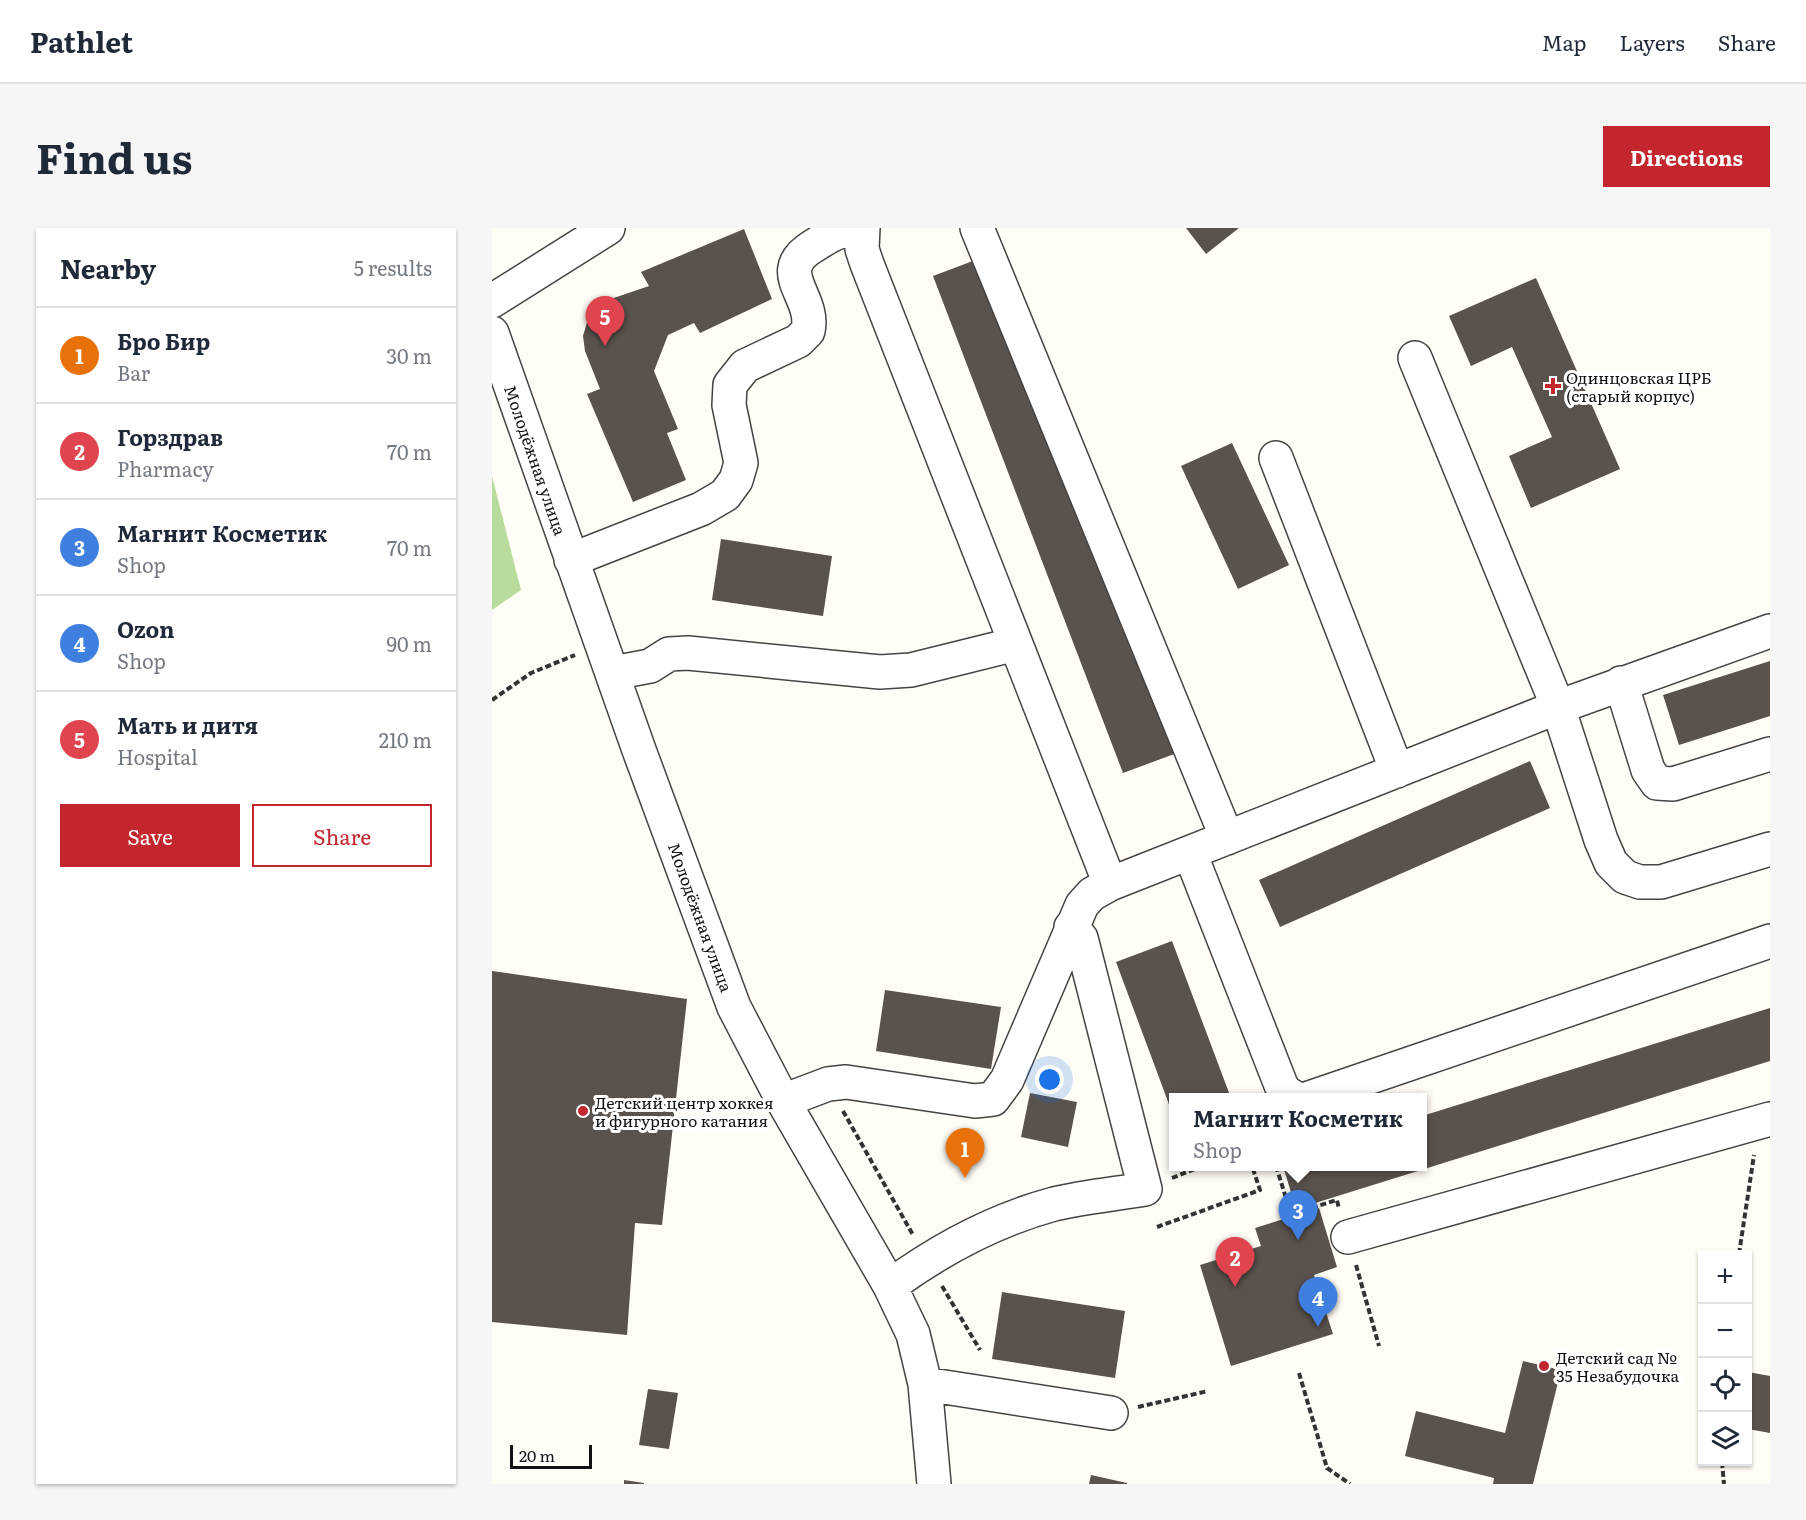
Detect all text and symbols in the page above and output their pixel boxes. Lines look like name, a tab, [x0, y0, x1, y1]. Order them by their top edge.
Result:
text: Pathlet	[30, 20, 133, 62]
text: Map	[1542, 26, 1587, 57]
text: Layers	[1620, 26, 1685, 57]
text: Share	[1718, 26, 1776, 57]
text: Find us	[36, 125, 193, 187]
button: Directions	[1603, 126, 1770, 187]
text: Nearby	[60, 248, 156, 287]
text: 5 results	[354, 252, 432, 282]
pin: 5	[586, 296, 624, 346]
text: Бро Бир	[117, 324, 210, 357]
text: 1	[75, 340, 84, 370]
text: 30 m	[386, 340, 432, 370]
text: Bar	[117, 357, 150, 387]
place label: Одинцовская ЦРБ (старый корпус)	[1566, 365, 1711, 407]
marker: Одинцовская ЦРБ (старый корпус)	[1544, 377, 1562, 395]
street label: Молодёжная улица	[499, 382, 573, 539]
text: Горздрав	[117, 420, 223, 453]
text: 2	[74, 436, 85, 466]
text: 70 m	[387, 436, 432, 466]
text: Pharmacy	[117, 453, 214, 483]
text: Магнит Косметик	[117, 516, 327, 549]
text: 3	[74, 532, 85, 562]
text: 70 m	[387, 532, 432, 562]
text: Shop	[117, 549, 166, 579]
text: Ozon	[117, 612, 174, 645]
text: 4	[73, 628, 86, 658]
text: 90 m	[387, 628, 432, 658]
text: Shop	[117, 645, 166, 675]
text: Мать и дитя	[117, 708, 258, 741]
text: 5	[74, 724, 85, 754]
text: 210 m	[379, 724, 432, 754]
text: Hospital	[117, 741, 198, 771]
button: Save	[60, 804, 240, 867]
button: Share	[252, 804, 432, 867]
street label: Молодёжная улица	[663, 839, 739, 995]
your location	[1035, 1065, 1064, 1094]
place label: Детский центр хоккея и фигурного катания	[595, 1090, 774, 1132]
popup	[1169, 1093, 1427, 1171]
text: Магнит Косметик	[1193, 1101, 1403, 1134]
marker: Детский центр хоккея и фигурного катания	[576, 1104, 590, 1118]
pin: 1	[946, 1128, 984, 1178]
text: Shop	[1193, 1134, 1242, 1164]
pin: 3	[1278, 1190, 1318, 1240]
pin: 2	[1216, 1238, 1254, 1287]
map controls	[1698, 1250, 1752, 1466]
button: +	[1698, 1250, 1752, 1304]
pin: 4	[1298, 1278, 1338, 1327]
button: −	[1698, 1304, 1752, 1358]
place label: Детский сад № 35 Незабудочка	[1556, 1345, 1680, 1387]
button: locate	[1698, 1358, 1752, 1412]
marker: Детский сад № 35 Незабудочка	[1537, 1359, 1551, 1373]
button: layers	[1698, 1412, 1752, 1466]
scale bar	[510, 1442, 592, 1470]
text: 20 m	[519, 1443, 555, 1467]

